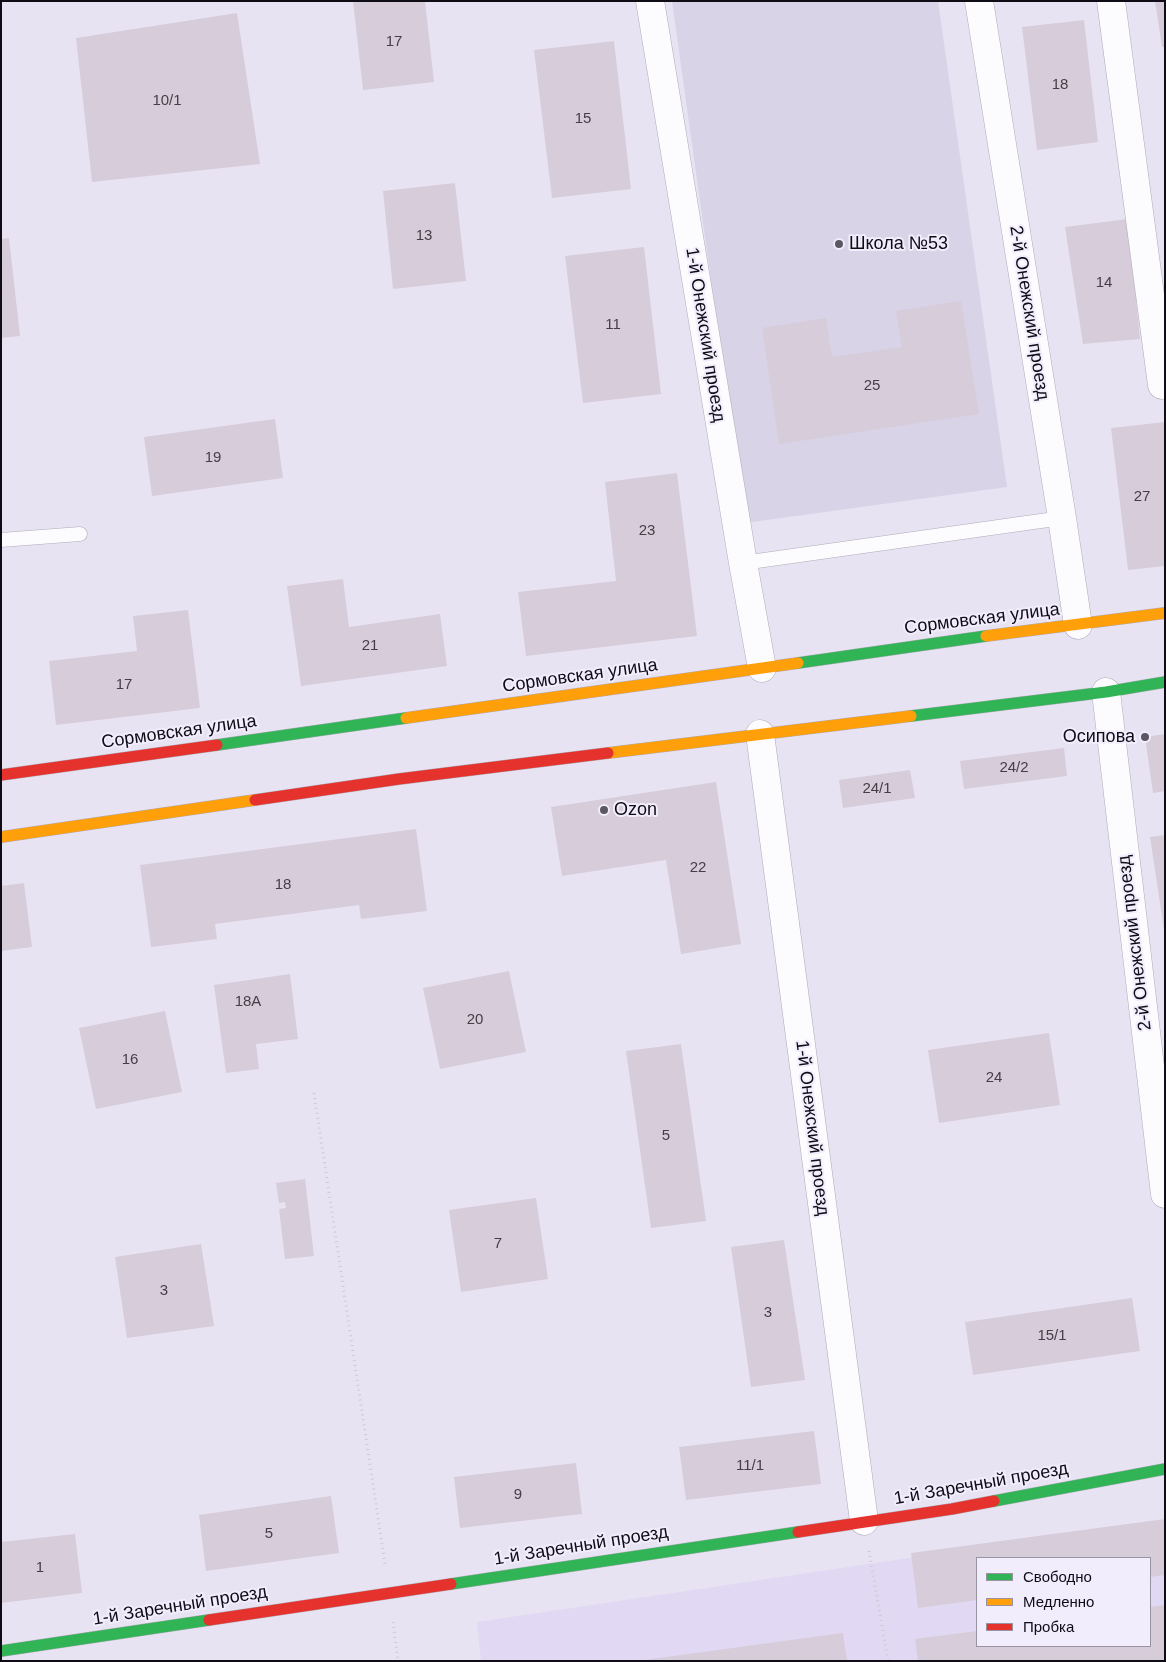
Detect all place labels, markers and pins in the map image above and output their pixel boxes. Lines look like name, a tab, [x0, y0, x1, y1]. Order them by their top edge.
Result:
place label: Школа №53	[849, 233, 948, 255]
marker: Школа №53	[833, 238, 845, 250]
place label: Осипова	[1063, 726, 1135, 748]
marker: Осипова	[1139, 731, 1151, 743]
place label: Ozon	[614, 799, 657, 821]
marker: Ozon	[598, 804, 610, 816]

